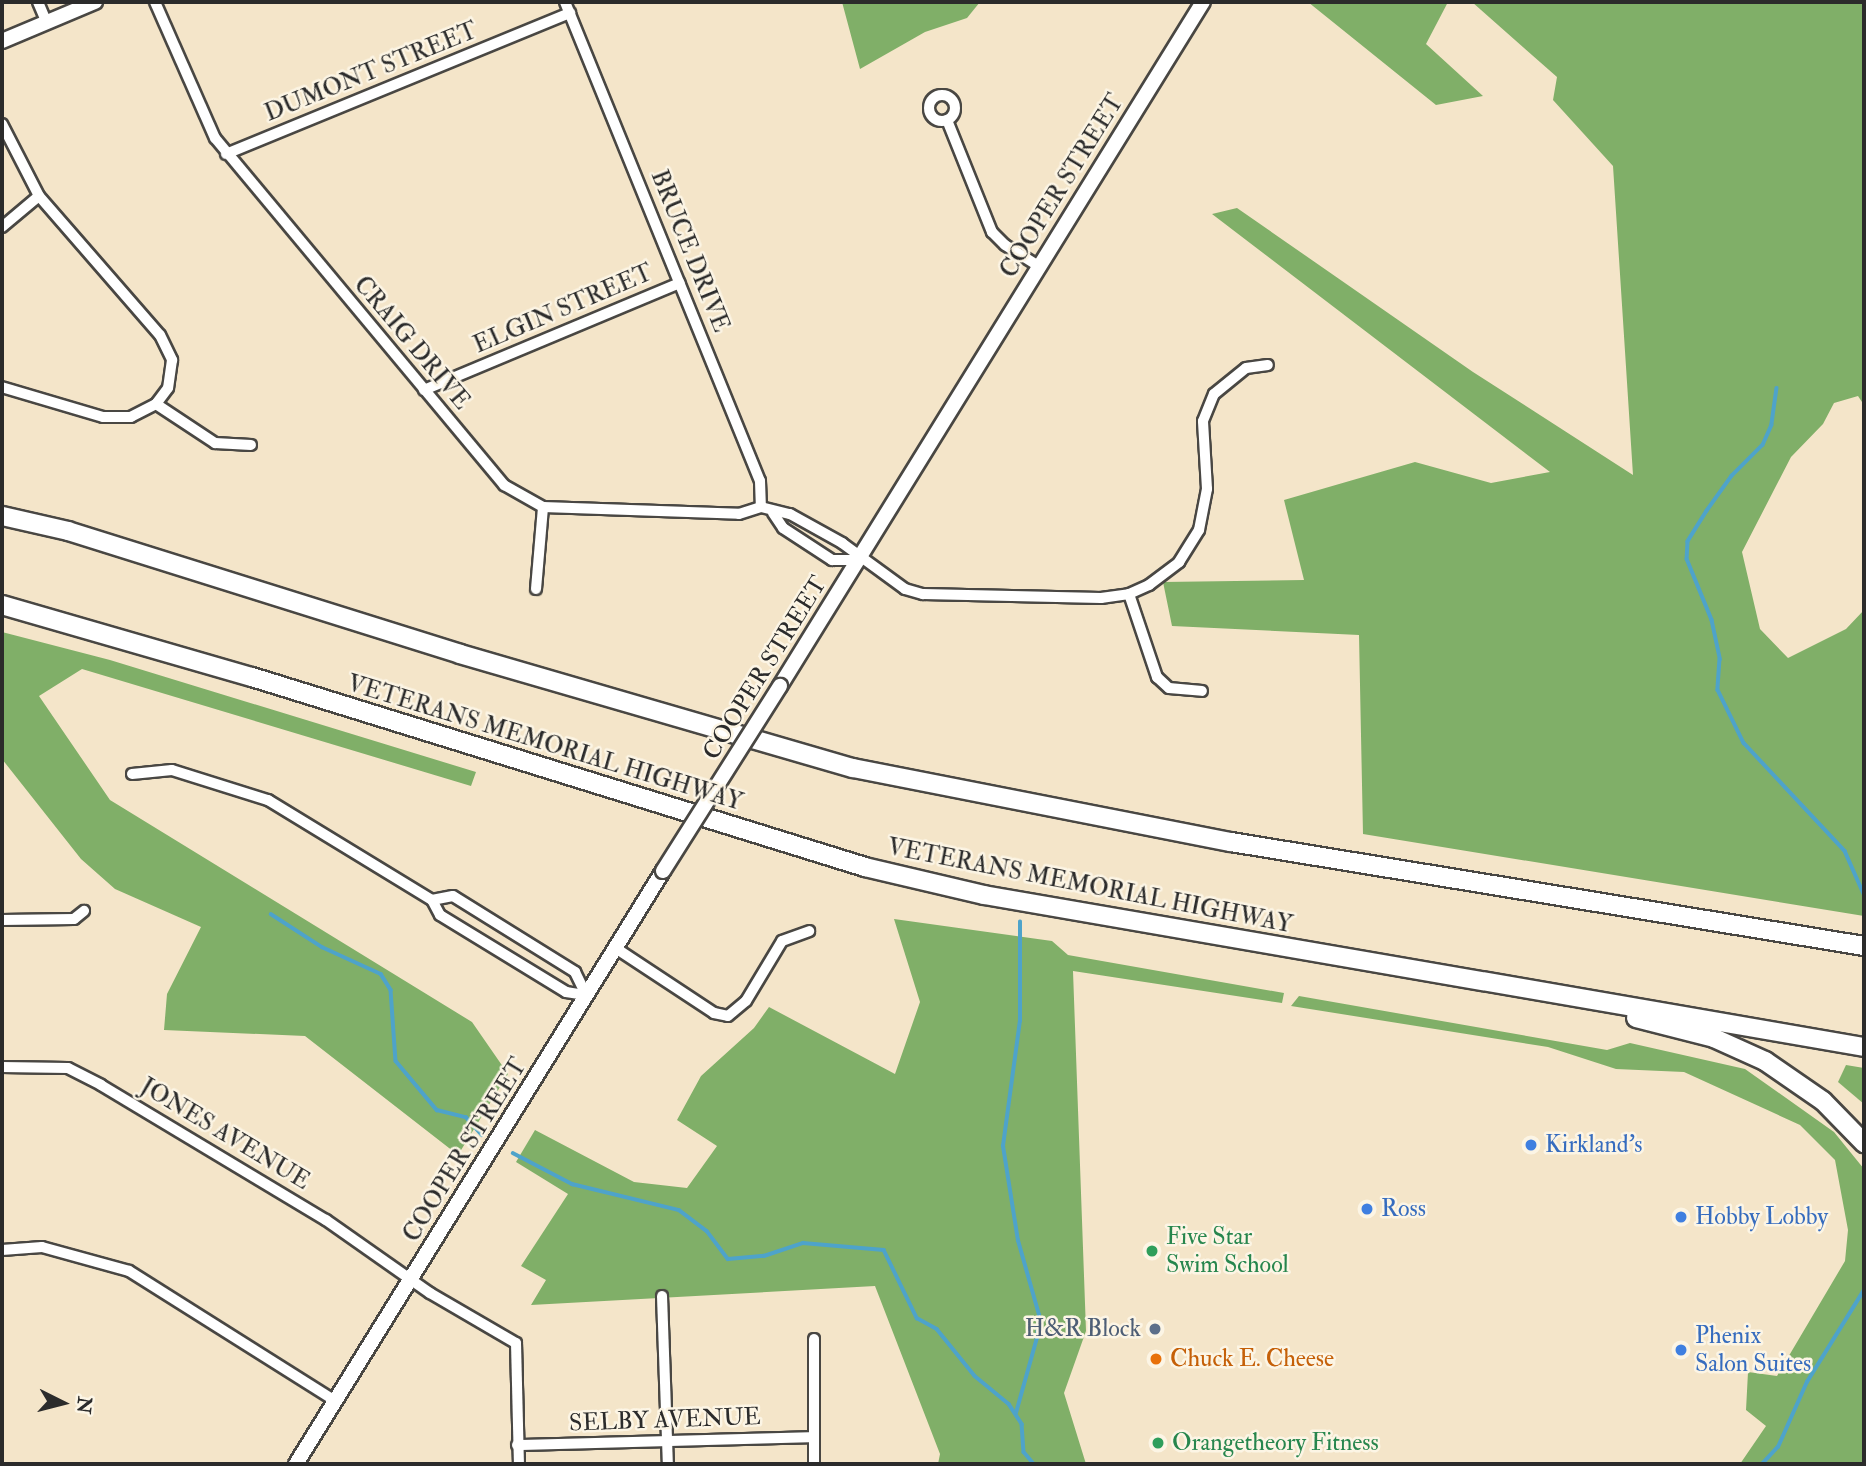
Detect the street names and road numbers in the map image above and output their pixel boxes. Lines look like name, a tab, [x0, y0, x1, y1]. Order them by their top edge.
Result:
street label: DUMONT STREET	[260, 16, 482, 128]
street label: COOPER STREET	[994, 89, 1130, 283]
street label: BRUCE DRIVE	[644, 166, 736, 336]
street label: ELGIN STREET	[469, 258, 657, 360]
street label: CRAIG DRIVE	[348, 271, 476, 415]
street label: COOPER STREET	[697, 571, 833, 765]
street label: VETERANS MEMORIAL HIGHWAY	[344, 669, 746, 817]
street label: VETERANS MEMORIAL HIGHWAY	[885, 833, 1295, 939]
street label: COOPER STREET	[397, 1053, 533, 1247]
street label: JONES AVENUE	[135, 1072, 315, 1196]
street label: SELBY AVENUE	[569, 1402, 761, 1438]

